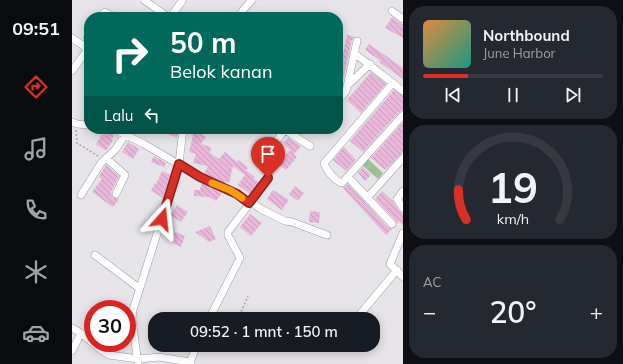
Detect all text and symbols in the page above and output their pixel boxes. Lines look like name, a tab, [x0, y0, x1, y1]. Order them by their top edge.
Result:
text: 09:51	[12, 17, 60, 40]
text: 50 m	[170, 25, 236, 60]
text: Northbound	[483, 26, 570, 45]
icon: right	[104, 28, 156, 80]
text: June Harbor	[483, 45, 555, 61]
text: Belok kanan	[170, 60, 272, 83]
icon: directions	[22, 73, 50, 101]
icon: previous	[442, 84, 464, 106]
icon: pause	[502, 84, 524, 106]
icon: next	[562, 84, 584, 106]
icon: left	[141, 104, 163, 126]
text: Lalu	[104, 106, 133, 125]
icon: music	[22, 135, 50, 163]
pin	[251, 137, 285, 178]
icon: arrive	[257, 143, 279, 165]
text: 19	[488, 161, 538, 213]
icon: phone	[22, 196, 50, 224]
position arrow	[141, 198, 183, 240]
text: km/h	[497, 210, 529, 228]
icon: climate	[22, 258, 50, 286]
text: AC	[423, 274, 441, 290]
text: 20°	[489, 293, 537, 331]
text: −	[423, 298, 436, 326]
text: +	[590, 298, 603, 326]
speed limit sign: 30	[84, 300, 136, 352]
icon: car	[22, 319, 50, 347]
text: 09:52 · 1 mnt · 150 m	[190, 322, 338, 341]

